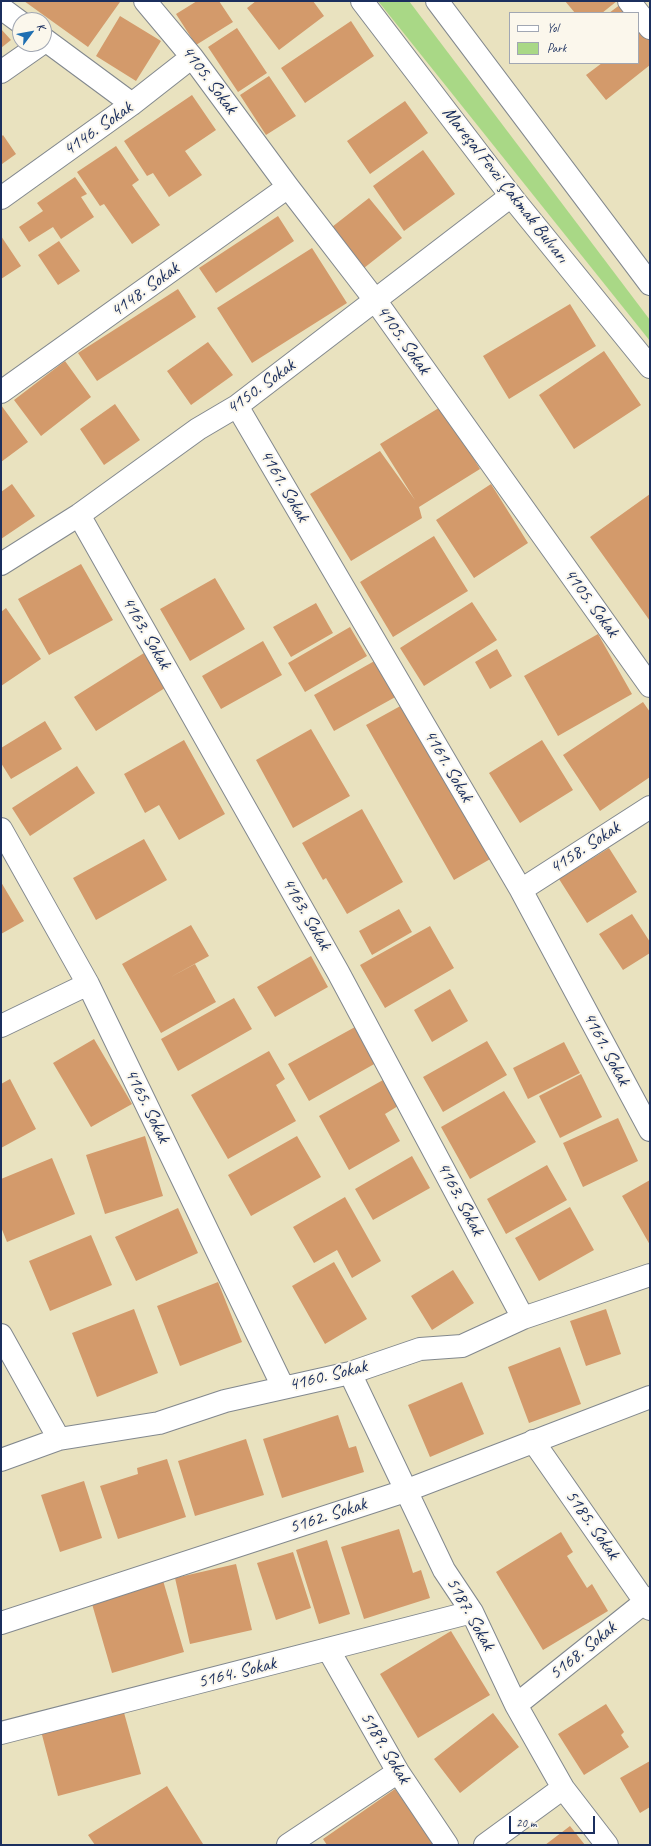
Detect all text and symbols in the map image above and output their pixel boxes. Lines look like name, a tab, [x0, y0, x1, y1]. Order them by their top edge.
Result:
north arrow	[12, 12, 52, 52]
legend	[509, 12, 639, 64]
text: K	[34, 20, 49, 32]
text: Yol	[547, 20, 559, 36]
text: Park	[547, 40, 566, 56]
street label: 4105. Sokak	[176, 41, 242, 119]
street label: 4146. Sokak	[59, 97, 137, 161]
street label: Mareşal Fevzi Çakmak Bulvarı	[437, 102, 573, 268]
street label: 4148. Sokak	[106, 257, 184, 323]
street label: 4105. Sokak	[371, 301, 435, 379]
street label: 4150. Sokak	[222, 354, 300, 420]
street label: 4161. Sokak	[254, 446, 314, 526]
street label: 4105. Sokak	[558, 564, 624, 642]
street label: 4163. Sokak	[116, 593, 176, 673]
street label: 4161. Sokak	[418, 726, 478, 806]
street label: 4158. Sokak	[545, 817, 625, 879]
street label: 4163. Sokak	[276, 874, 336, 954]
street label: 4161. Sokak	[577, 1008, 635, 1090]
street label: 4165. Sokak	[119, 1065, 175, 1147]
street label: 4163. Sokak	[431, 1158, 489, 1240]
street label: 4160. Sokak	[287, 1355, 369, 1397]
street label: 5185. Sokak	[560, 1486, 624, 1564]
street label: 5162. Sokak	[287, 1493, 369, 1539]
street label: 5187. Sokak	[441, 1574, 499, 1654]
street label: 5168. Sokak	[545, 1617, 621, 1685]
street label: 5164. Sokak	[196, 1652, 278, 1694]
street label: 5189. Sokak	[355, 1708, 415, 1788]
scale bar	[511, 1808, 597, 1834]
text: 20 m	[516, 1815, 536, 1831]

